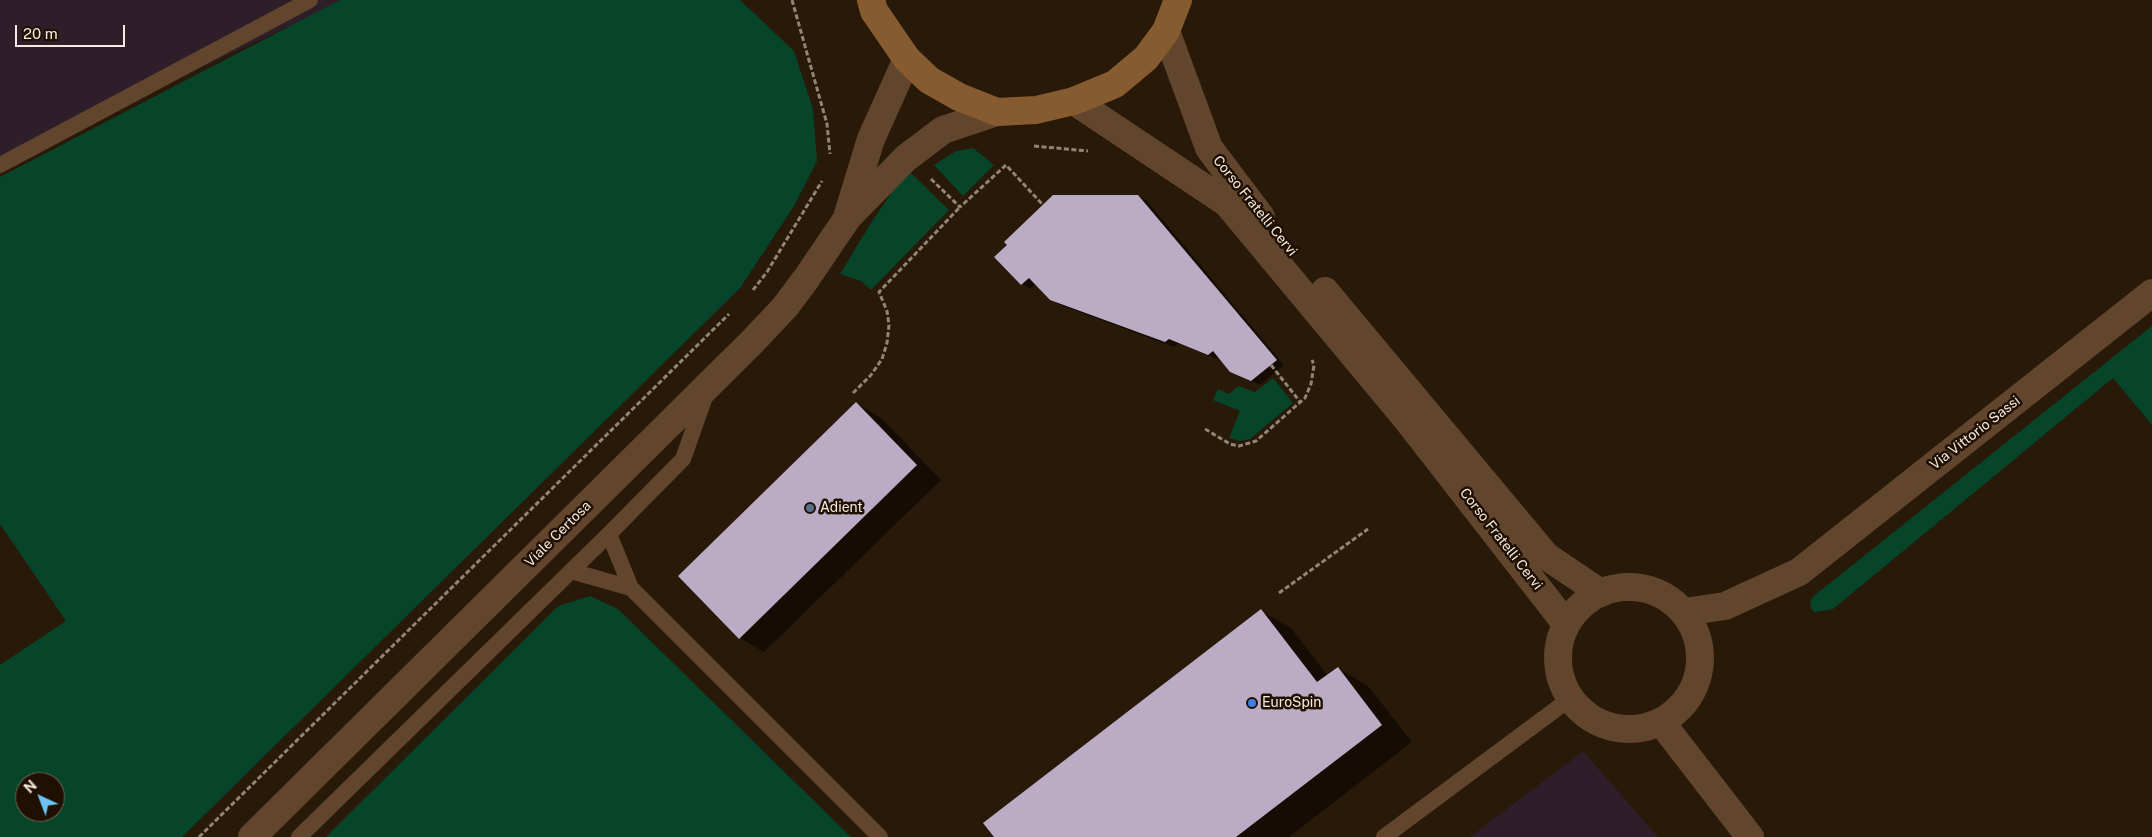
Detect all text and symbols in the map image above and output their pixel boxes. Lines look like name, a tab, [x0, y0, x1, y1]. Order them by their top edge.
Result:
scale bar	[18, 15, 128, 47]
text: 20 m	[23, 25, 58, 42]
street label: Corso Fratelli Cervi	[1209, 152, 1301, 260]
street label: Via Vittorio Sassi	[1927, 393, 2023, 473]
street label: Corso Fratelli Cervi	[1456, 485, 1546, 593]
street label: Viale Certosa	[521, 497, 595, 571]
place label: Adient	[820, 500, 863, 516]
marker: Adient	[804, 502, 816, 514]
place label: EuroSpin	[1262, 695, 1321, 711]
marker: EuroSpin	[1246, 697, 1258, 709]
north arrow	[15, 772, 65, 822]
text: N	[21, 777, 40, 796]

